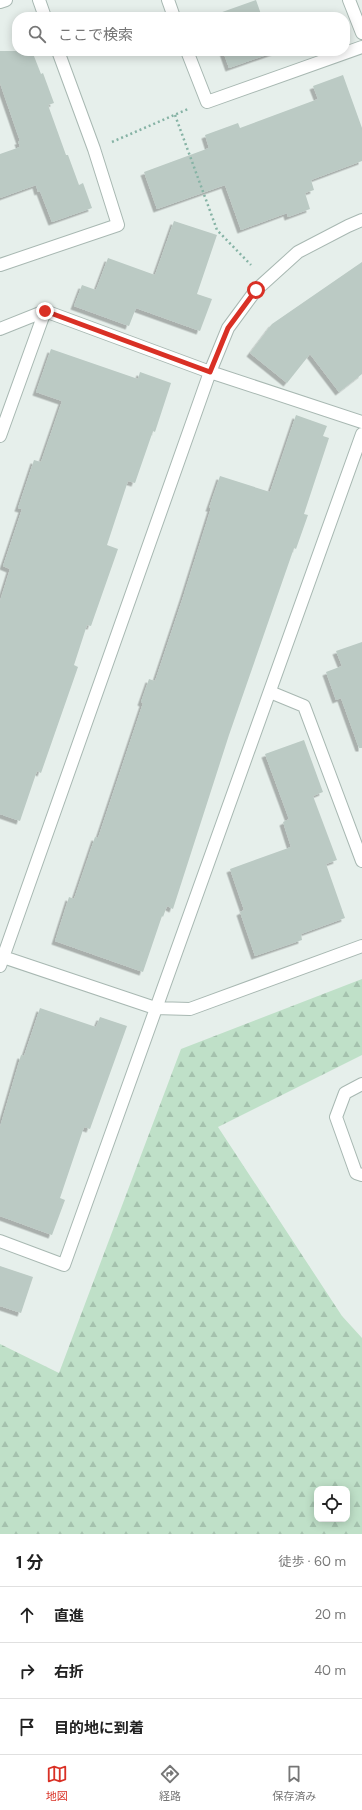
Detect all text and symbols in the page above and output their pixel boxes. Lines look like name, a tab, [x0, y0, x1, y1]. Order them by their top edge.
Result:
search box	[12, 12, 350, 56]
icon: search	[26, 23, 48, 45]
text: ここで検索	[58, 25, 133, 45]
route start	[247, 281, 265, 299]
route end	[36, 302, 54, 320]
map controls	[314, 1486, 350, 1522]
button: locate	[314, 1486, 350, 1522]
text: 1 分	[16, 1551, 43, 1573]
text: 徒歩 · 60 m	[278, 1553, 346, 1570]
icon: ahead	[16, 1604, 38, 1626]
text: 直進	[54, 1606, 84, 1626]
text: 20 m	[315, 1606, 346, 1623]
icon: right	[16, 1660, 38, 1682]
text: 右折	[54, 1662, 84, 1682]
text: 40 m	[314, 1662, 346, 1679]
icon: arrive	[16, 1716, 38, 1738]
text: 目的地に到着	[54, 1718, 144, 1738]
tab: 地図	[46, 1763, 68, 1803]
tab: 経路	[159, 1763, 181, 1803]
tab: 保存済み	[272, 1763, 316, 1803]

